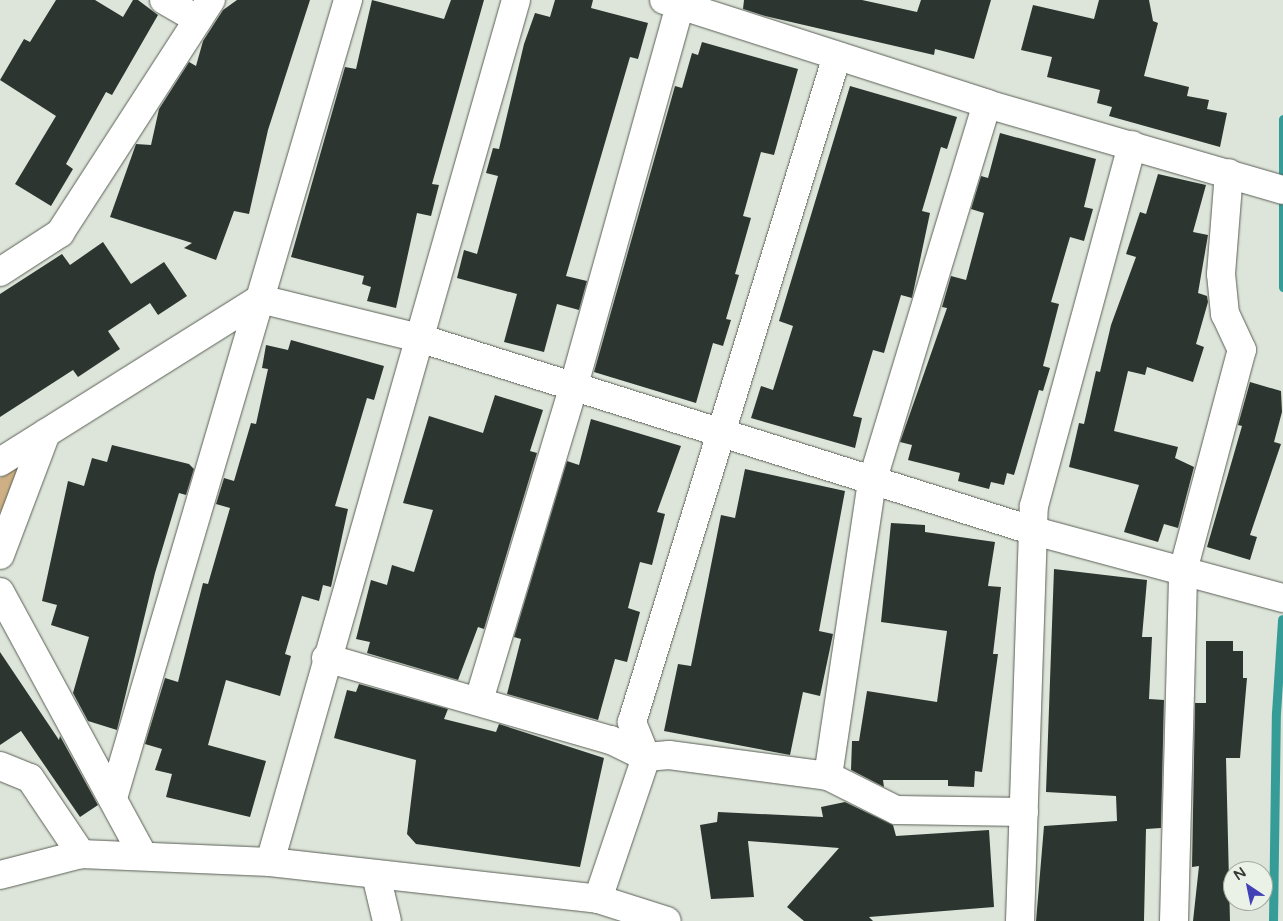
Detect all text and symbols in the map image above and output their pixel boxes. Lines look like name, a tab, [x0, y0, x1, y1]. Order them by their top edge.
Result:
north arrow	[1223, 861, 1273, 911]
text: N	[1230, 864, 1249, 884]

